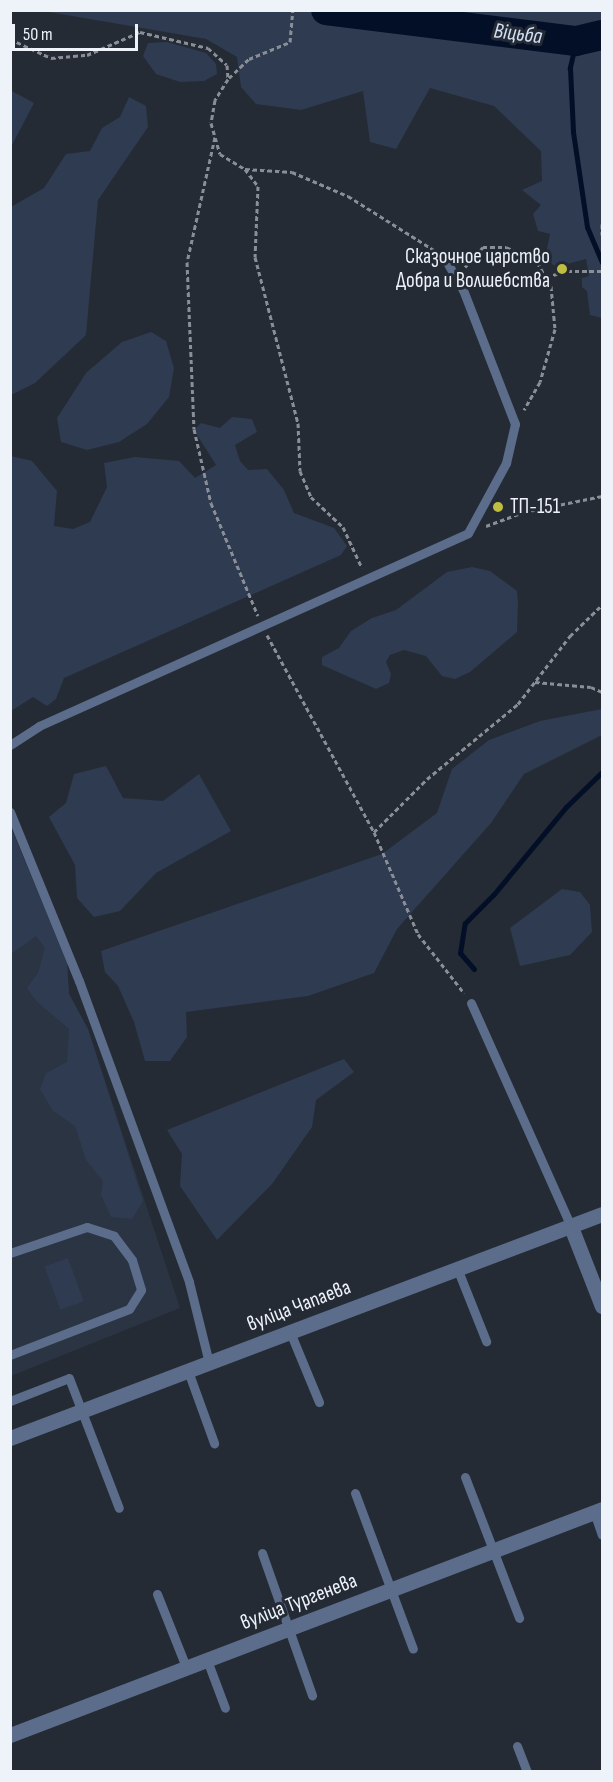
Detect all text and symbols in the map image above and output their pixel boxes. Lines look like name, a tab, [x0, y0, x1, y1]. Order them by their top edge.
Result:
scale bar	[15, 12, 141, 50]
water label: Віцьба	[492, 18, 544, 50]
text: 50 m	[23, 24, 53, 45]
place label: Сказочное царство Добра и Волшебства	[396, 244, 550, 294]
marker: Сказочное царство Добра и Волшебства	[555, 262, 569, 276]
place label: ТП-151	[510, 494, 560, 520]
marker: ТП-151	[491, 500, 505, 514]
street label: вуліца Чапаева	[244, 1275, 354, 1337]
street label: вуліца Тургенева	[237, 1568, 361, 1636]

